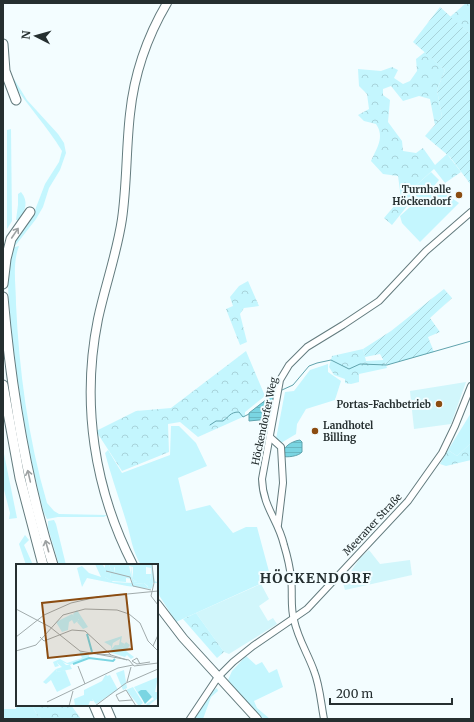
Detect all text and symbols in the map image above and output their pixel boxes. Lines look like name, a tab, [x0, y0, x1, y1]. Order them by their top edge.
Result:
north arrow	[16, 16, 56, 56]
text: N	[19, 30, 34, 40]
place label: Turnhalle Höckendorf	[392, 183, 452, 208]
marker: Turnhalle Höckendorf	[454, 190, 464, 200]
one-way arrow	[11, 228, 19, 239]
street label: Höckendorfer Weg	[249, 376, 280, 466]
place label: Portas-Fachbetrieb	[337, 398, 431, 411]
marker: Portas-Fachbetrieb	[434, 399, 444, 409]
place label: Landhotel Billing	[323, 419, 374, 444]
marker: Landhotel Billing	[310, 426, 320, 436]
one-way arrow	[25, 470, 33, 483]
street label: Meeraner Straße	[340, 491, 405, 558]
one-way arrow	[43, 540, 50, 553]
inset map	[16, 564, 158, 706]
district label: HÖCKENDORF	[260, 569, 372, 587]
scale bar	[330, 680, 452, 706]
text: 200 m	[336, 686, 373, 701]

